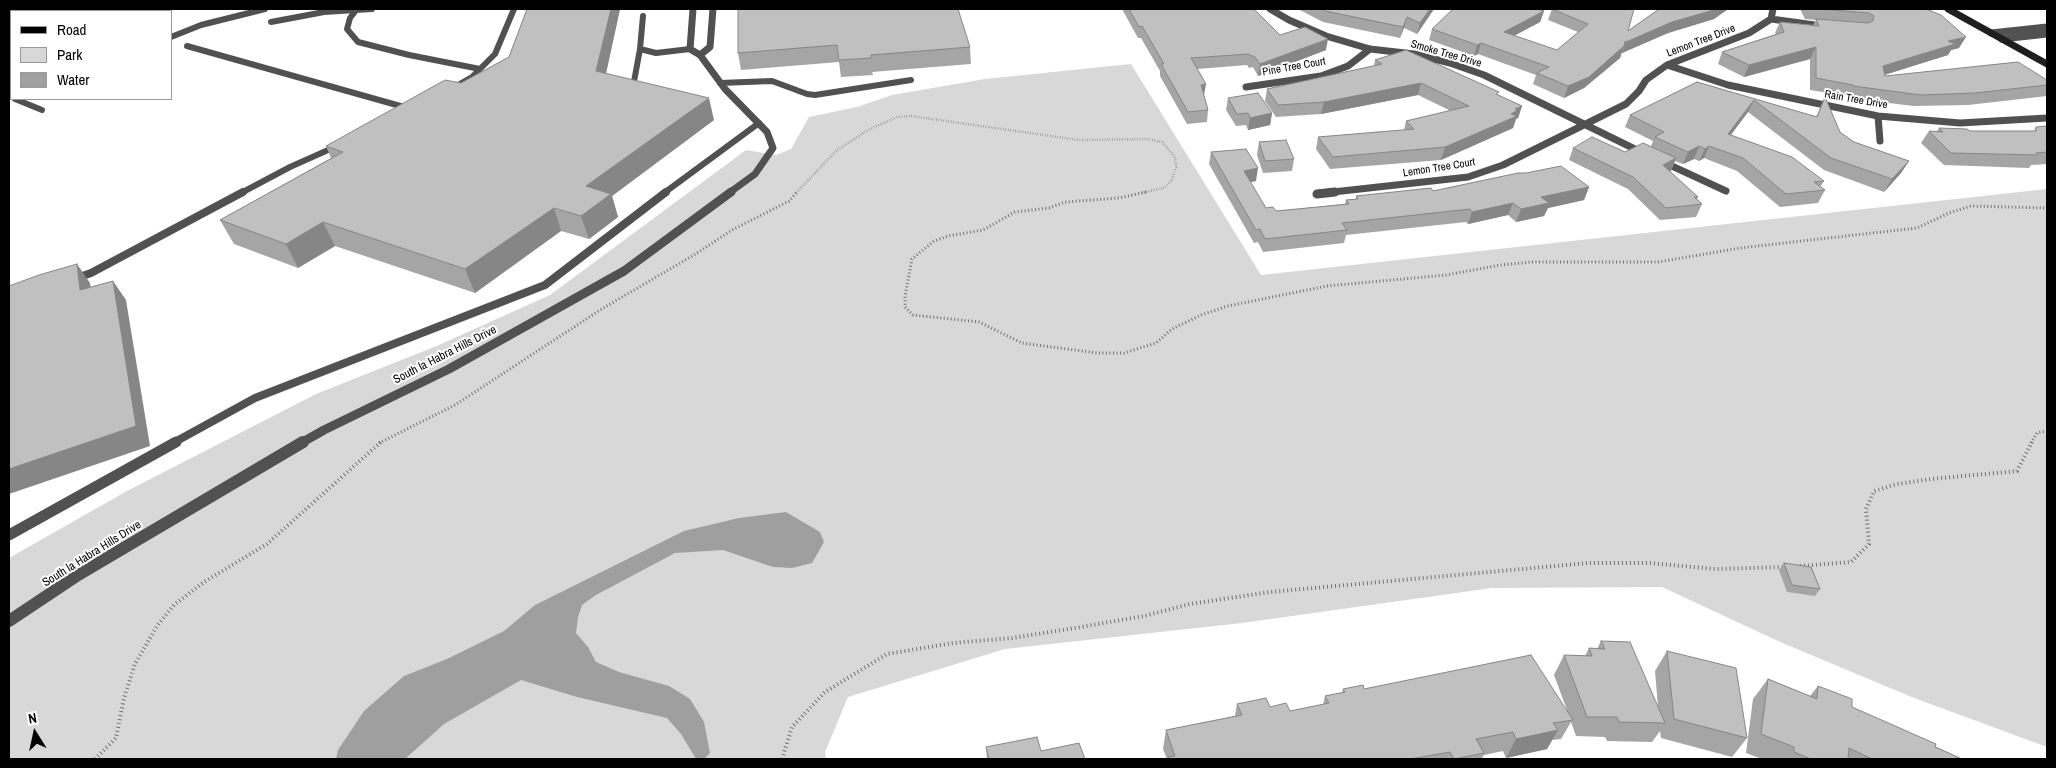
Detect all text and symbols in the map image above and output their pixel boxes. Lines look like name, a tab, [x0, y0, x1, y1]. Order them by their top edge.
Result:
legend	[10, 10, 172, 100]
text: Road	[57, 19, 86, 40]
street label: Lemon Tree Drive	[1665, 22, 1737, 60]
street label: Smoke Tree Drive	[1409, 38, 1483, 70]
text: Park	[57, 44, 82, 65]
street label: Pine Tree Court	[1261, 55, 1327, 79]
text: Water	[57, 69, 89, 90]
street label: Rain Tree Drive	[1823, 88, 1889, 112]
street label: Lemon Tree Court	[1402, 156, 1476, 180]
street label: South la Habra Hills Drive	[391, 323, 499, 387]
street label: South la Habra Hills Drive	[40, 518, 144, 590]
north arrow	[10, 708, 60, 758]
text: N	[27, 709, 38, 728]

